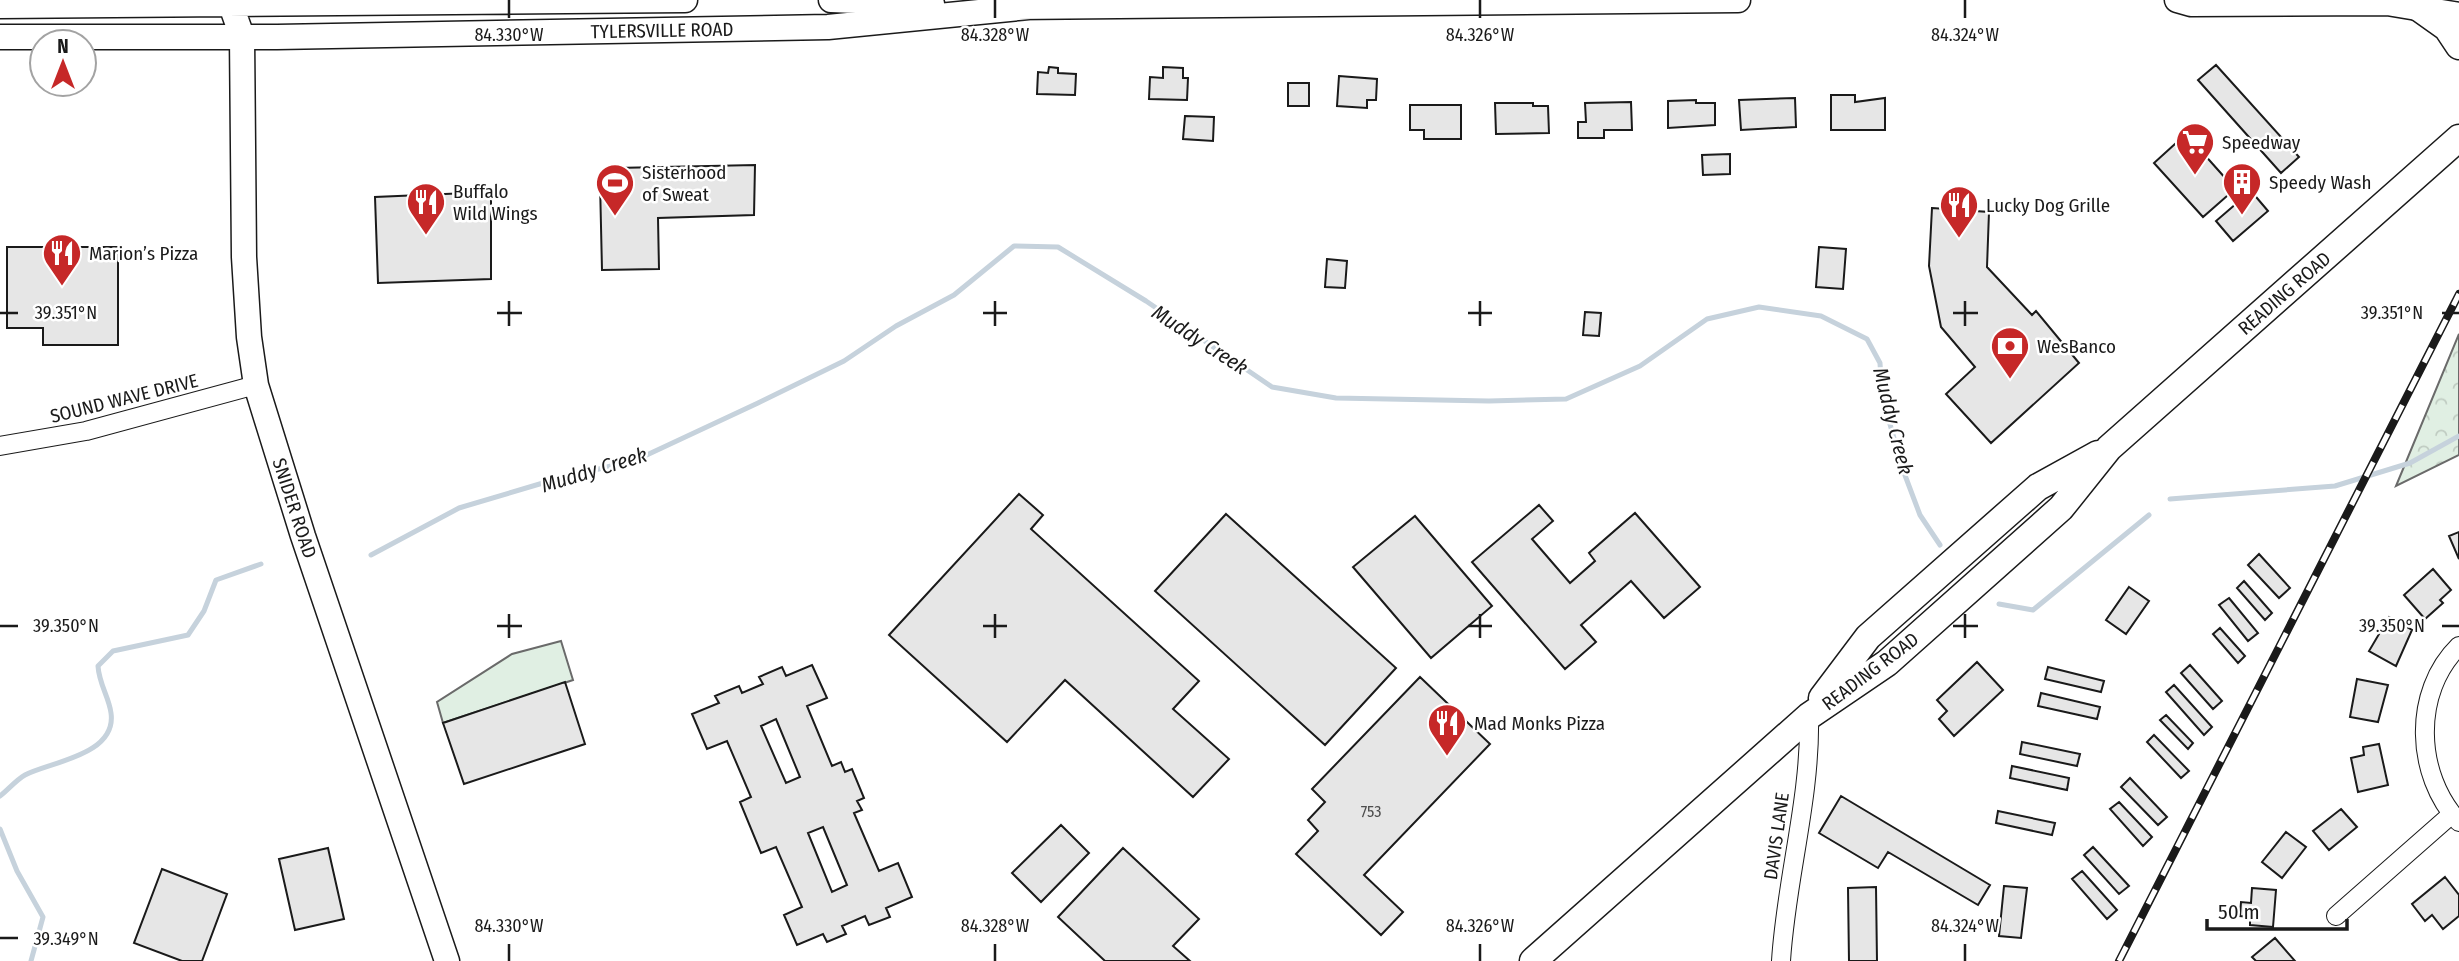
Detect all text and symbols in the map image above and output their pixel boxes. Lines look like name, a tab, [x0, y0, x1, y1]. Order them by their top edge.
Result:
street label: TYLERSVILLE ROAD	[590, 18, 734, 43]
text: 84.330°W	[474, 24, 544, 46]
text: 84.328°W	[961, 24, 1030, 46]
text: 84.326°W	[1446, 24, 1515, 46]
text: 84.324°W	[1931, 24, 1999, 46]
north arrow	[28, 28, 98, 98]
text: N	[57, 35, 69, 58]
supermarket icon: Speedway	[2174, 121, 2216, 176]
place label: Speedway	[2222, 131, 2301, 154]
place label: Sisterhood of Sweat	[642, 161, 726, 206]
building icon: Speedy Wash	[2221, 161, 2263, 216]
sports icon: Sisterhood of Sweat	[594, 162, 636, 217]
place label: Speedy Wash	[2269, 171, 2371, 194]
place label: Buffalo Wild Wings	[453, 180, 538, 225]
restaurant icon: Buffalo Wild Wings	[405, 181, 447, 236]
restaurant icon: Lucky Dog Grille	[1938, 184, 1980, 239]
place label: Lucky Dog Grille	[1986, 194, 2110, 217]
restaurant icon: Marion’s Pizza	[41, 232, 83, 287]
place label: Marion’s Pizza	[89, 242, 198, 265]
street label: READING ROAD	[2233, 247, 2335, 340]
water label: Muddy Creek	[1147, 299, 1253, 381]
text: 39.351°N	[35, 302, 97, 324]
text: 39.351°N	[2361, 302, 2423, 324]
bank icon: WesBanco	[1989, 325, 2031, 380]
place label: WesBanco	[2037, 335, 2116, 358]
water label: Muddy Creek	[1867, 365, 1919, 477]
street label: SOUND WAVE DRIVE	[48, 369, 200, 428]
water label: Muddy Creek	[538, 442, 650, 498]
street label: SNIDER ROAD	[268, 455, 321, 561]
text: 39.350°N	[33, 615, 99, 637]
text: 39.350°N	[2359, 615, 2425, 637]
street label: READING ROAD	[1817, 628, 1923, 715]
restaurant icon: Mad Monks Pizza	[1426, 702, 1468, 757]
place label: Mad Monks Pizza	[1474, 712, 1605, 735]
street label: DAVIS LANE	[1759, 791, 1794, 881]
house number: 753	[1361, 802, 1381, 821]
scale bar	[2207, 888, 2347, 932]
text: 50 m	[2218, 899, 2260, 925]
text: 84.330°W	[474, 915, 544, 937]
text: 84.328°W	[961, 915, 1030, 937]
text: 84.326°W	[1446, 915, 1515, 937]
text: 84.324°W	[1931, 915, 1999, 937]
text: 39.349°N	[33, 928, 99, 950]

